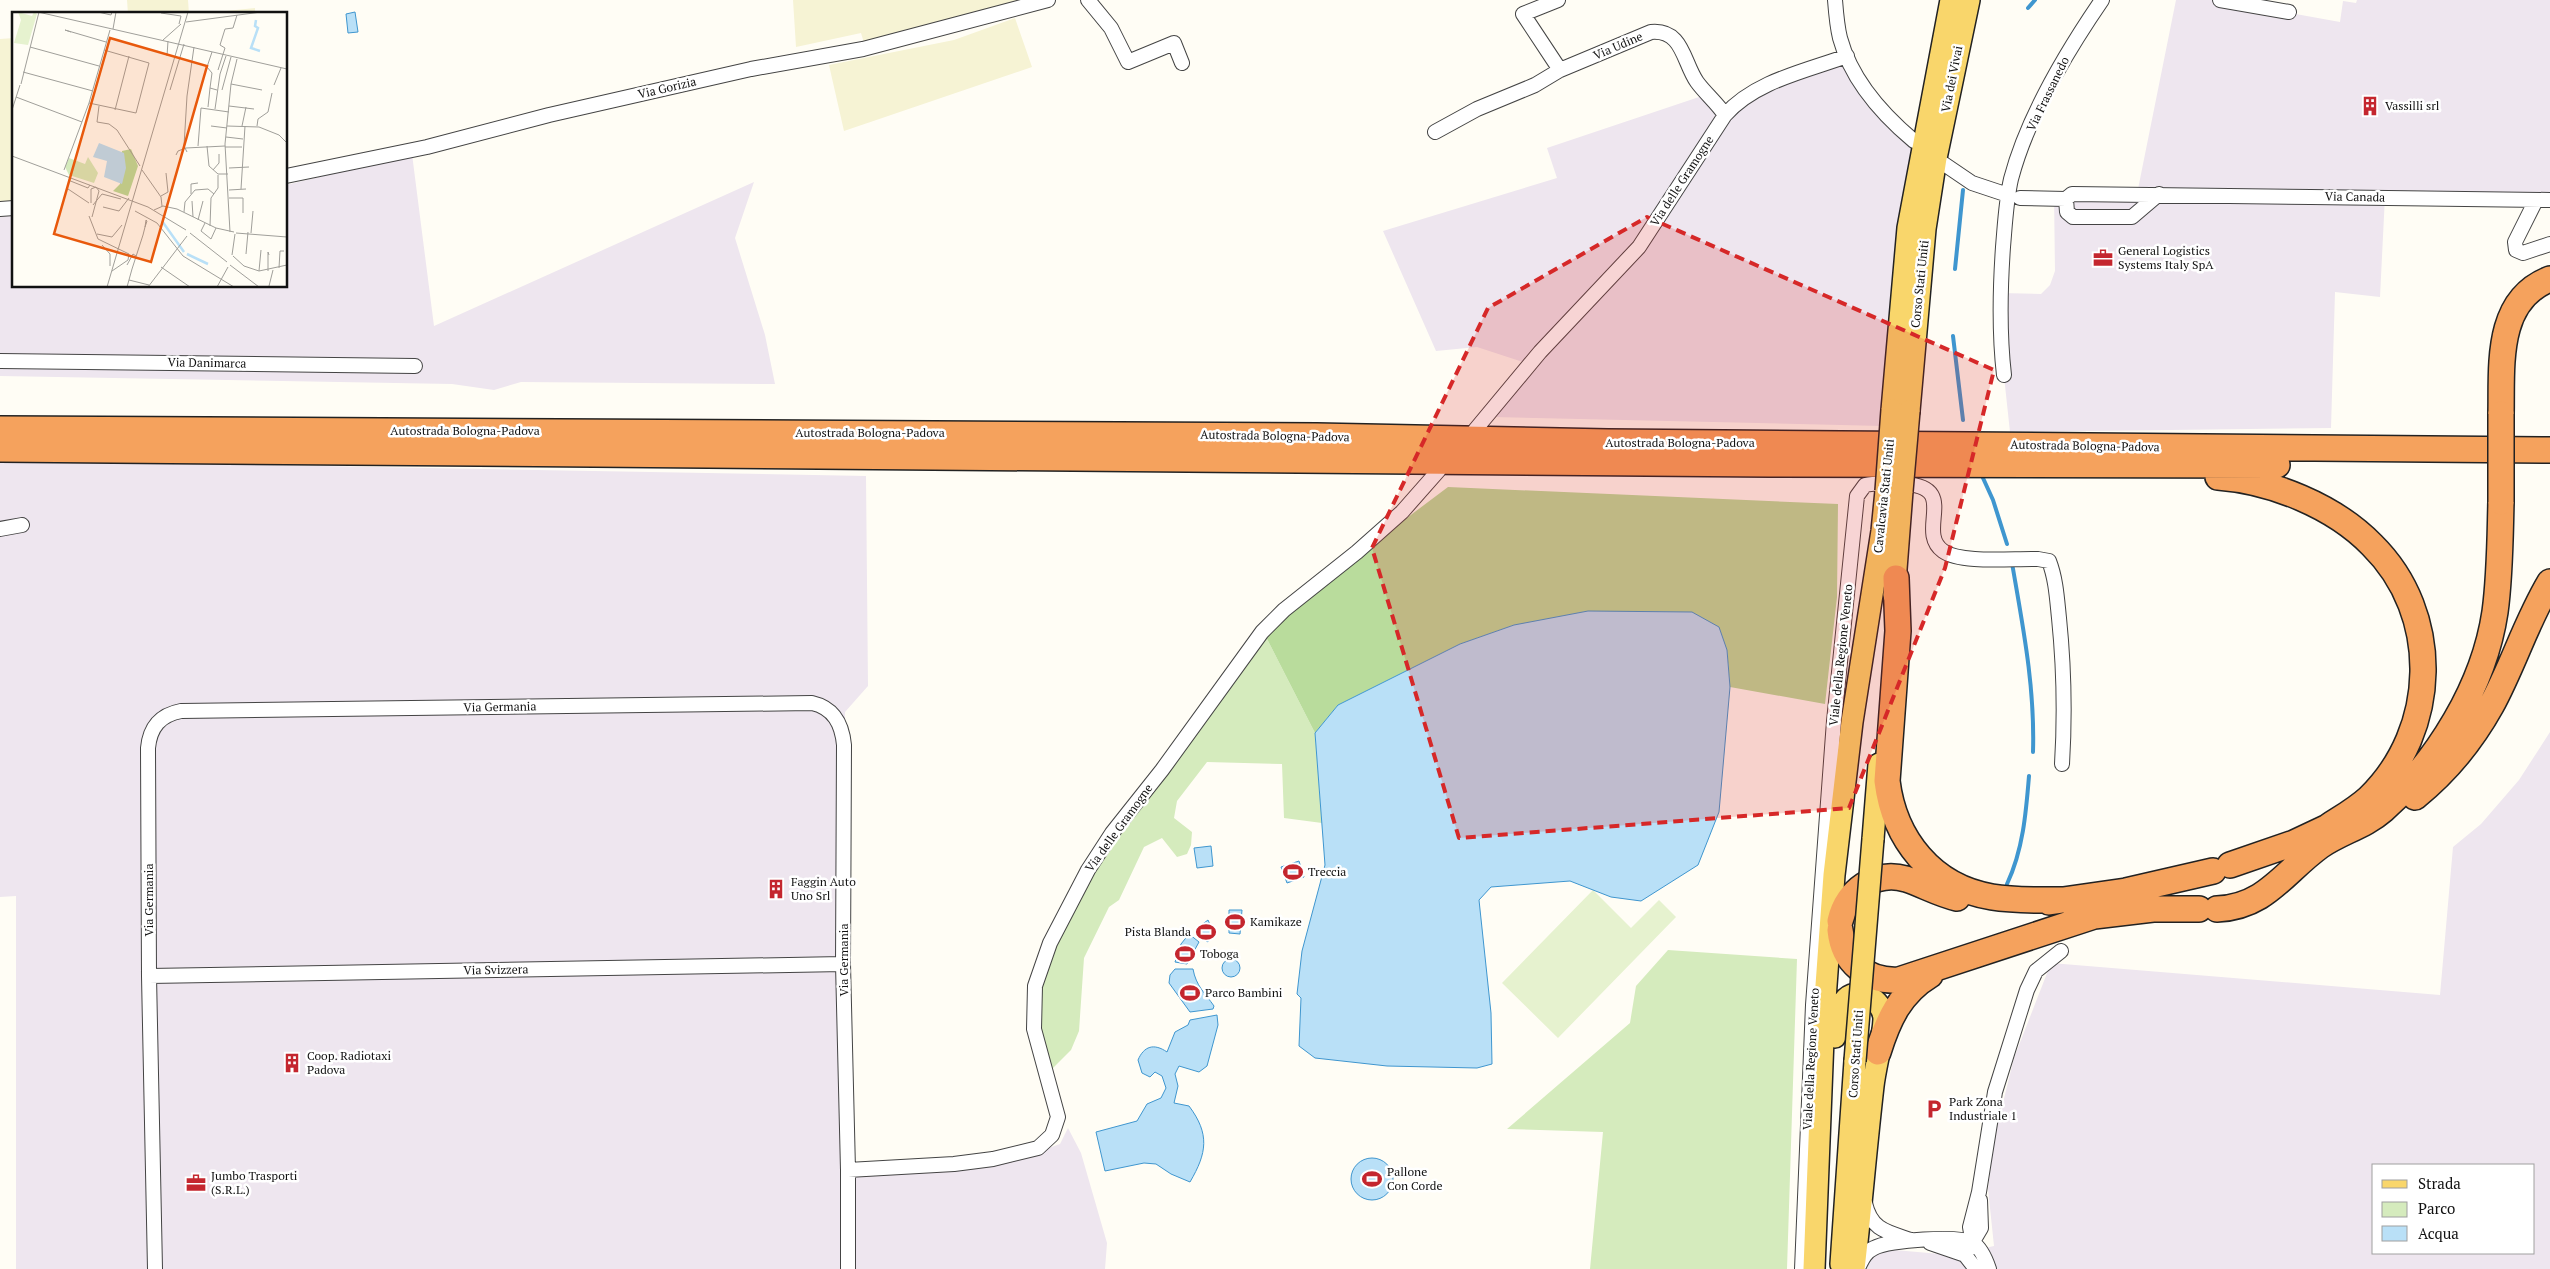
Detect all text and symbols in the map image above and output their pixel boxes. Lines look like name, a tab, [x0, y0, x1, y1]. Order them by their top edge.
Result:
inset map	[12, 12, 288, 288]
street label: Via Udine	[1591, 28, 1645, 63]
street label: Via dei Vivai	[1938, 44, 1965, 113]
street label: Via Frassanedo	[2023, 54, 2072, 133]
street label: Via Gorizia	[636, 74, 698, 102]
building icon: Vassilli srl	[2359, 95, 2381, 117]
place label: Vassilli srl	[2385, 98, 2440, 113]
street label: Via delle Gramogne	[1647, 133, 1716, 229]
street label: Via Canada	[2325, 188, 2385, 205]
street label: Corso Stati Uniti	[1907, 239, 1932, 329]
place label: General Logistics Systems Italy SpA	[2118, 243, 2214, 272]
office icon: General Logistics Systems Italy SpA	[2092, 247, 2114, 269]
street label: Via Danimarca	[167, 354, 247, 371]
street label: Autostrada Bologna-Padova	[390, 423, 540, 438]
street label: Autostrada Bologna-Padova	[795, 425, 945, 440]
street label: Autostrada Bologna-Padova	[1200, 427, 1350, 444]
street label: Autostrada Bologna-Padova	[1605, 435, 1755, 450]
street label: Autostrada Bologna-Padova	[2010, 437, 2160, 454]
street label: Cavalcavia Stati Uniti	[1870, 438, 1897, 554]
street label: Viale della Regione Veneto	[1826, 583, 1855, 727]
street label: Via Germania	[463, 698, 537, 715]
street label: Via delle Gramogne	[1082, 781, 1156, 875]
sports icon: Treccia	[1282, 861, 1304, 883]
street label: Via Germania	[141, 864, 156, 936]
place label: Treccia	[1308, 864, 1346, 879]
place label: Faggin Auto Uno Srl	[791, 874, 856, 903]
building icon: Faggin Auto Uno Srl	[765, 878, 787, 900]
sports icon: Kamikaze	[1224, 911, 1246, 933]
place label: Kamikaze	[1250, 914, 1302, 929]
sports icon: Pista Blanda	[1195, 921, 1217, 943]
street label: Via Germania	[836, 924, 851, 996]
place label: Pista Blanda	[1125, 924, 1191, 939]
sports icon: Toboga	[1174, 943, 1196, 965]
place label: Toboga	[1200, 946, 1239, 961]
street label: Via Svizzera	[463, 961, 529, 978]
sports icon: Parco Bambini	[1179, 982, 1201, 1004]
place label: Parco Bambini	[1205, 985, 1283, 1000]
street label: Viale della Regione Veneto	[1799, 987, 1822, 1131]
street label: Corso Stati Uniti	[1845, 1009, 1866, 1098]
place label: Coop. Radiotaxi Padova	[307, 1048, 392, 1077]
building icon: Coop. Radiotaxi Padova	[281, 1052, 303, 1074]
place label: Park Zona Industriale 1	[1949, 1094, 2017, 1123]
parking icon: Park Zona Industriale 1	[1923, 1098, 1945, 1120]
place label: Pallone Con Corde	[1387, 1164, 1443, 1193]
legend	[2372, 1164, 2535, 1254]
place label: Jumbo Trasporti (S.R.L.)	[211, 1168, 298, 1197]
sports icon: Pallone Con Corde	[1361, 1168, 1383, 1190]
office icon: Jumbo Trasporti (S.R.L.)	[185, 1172, 207, 1194]
text: Strada	[2418, 1173, 2461, 1193]
text: Parco	[2418, 1198, 2455, 1218]
text: Acqua	[2418, 1223, 2459, 1243]

